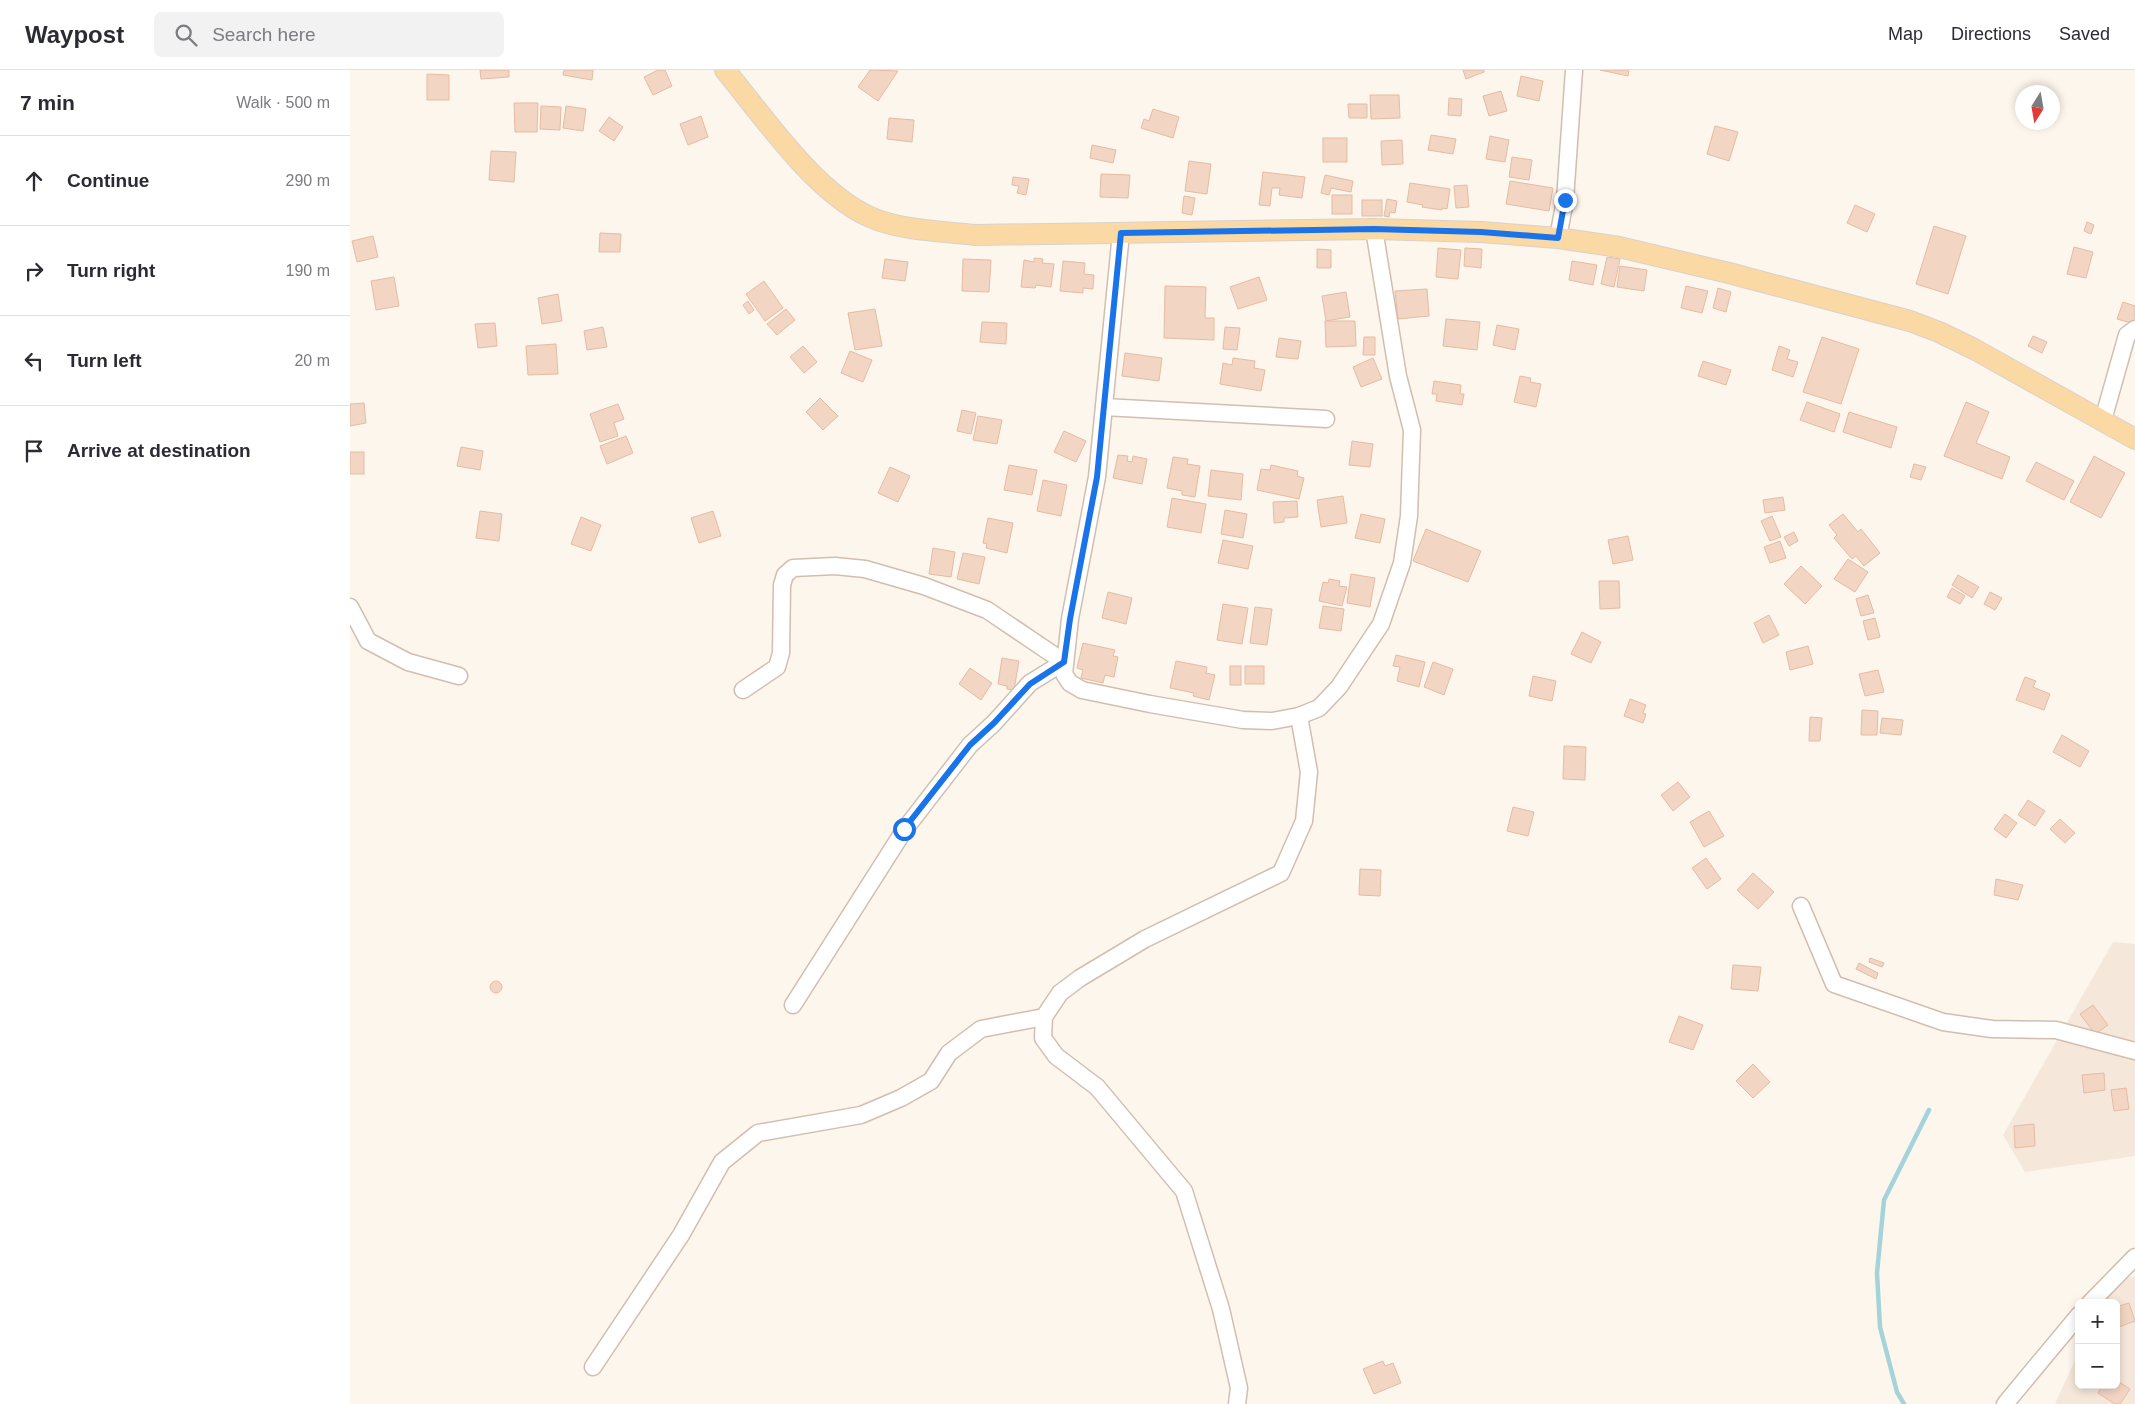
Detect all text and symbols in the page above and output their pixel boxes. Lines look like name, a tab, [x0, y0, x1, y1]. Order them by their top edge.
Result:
search box	[154, 12, 504, 57]
text: Waypost	[25, 21, 124, 48]
icon: search	[172, 21, 200, 49]
text: Search here	[212, 24, 316, 45]
text: Map	[1888, 24, 1923, 44]
text: Directions	[1951, 24, 2031, 44]
text: Saved	[2059, 24, 2110, 44]
north arrow	[2015, 85, 2060, 130]
text: 7 min	[20, 91, 75, 114]
text: Walk · 500 m	[236, 94, 330, 111]
icon: ahead	[20, 167, 48, 195]
text: Continue	[67, 170, 149, 191]
text: 290 m	[286, 172, 330, 189]
route end	[1554, 189, 1577, 212]
icon: right	[20, 257, 48, 285]
text: Turn right	[67, 260, 155, 281]
text: 190 m	[286, 262, 330, 279]
icon: left	[20, 347, 48, 375]
text: Turn left	[67, 350, 142, 371]
text: 20 m	[294, 352, 330, 369]
icon: arrive	[20, 437, 48, 465]
text: Arrive at destination	[67, 440, 251, 461]
route start	[893, 818, 916, 841]
map controls	[2075, 1299, 2120, 1389]
button: +	[2075, 1299, 2120, 1344]
button: −	[2075, 1344, 2120, 1389]

